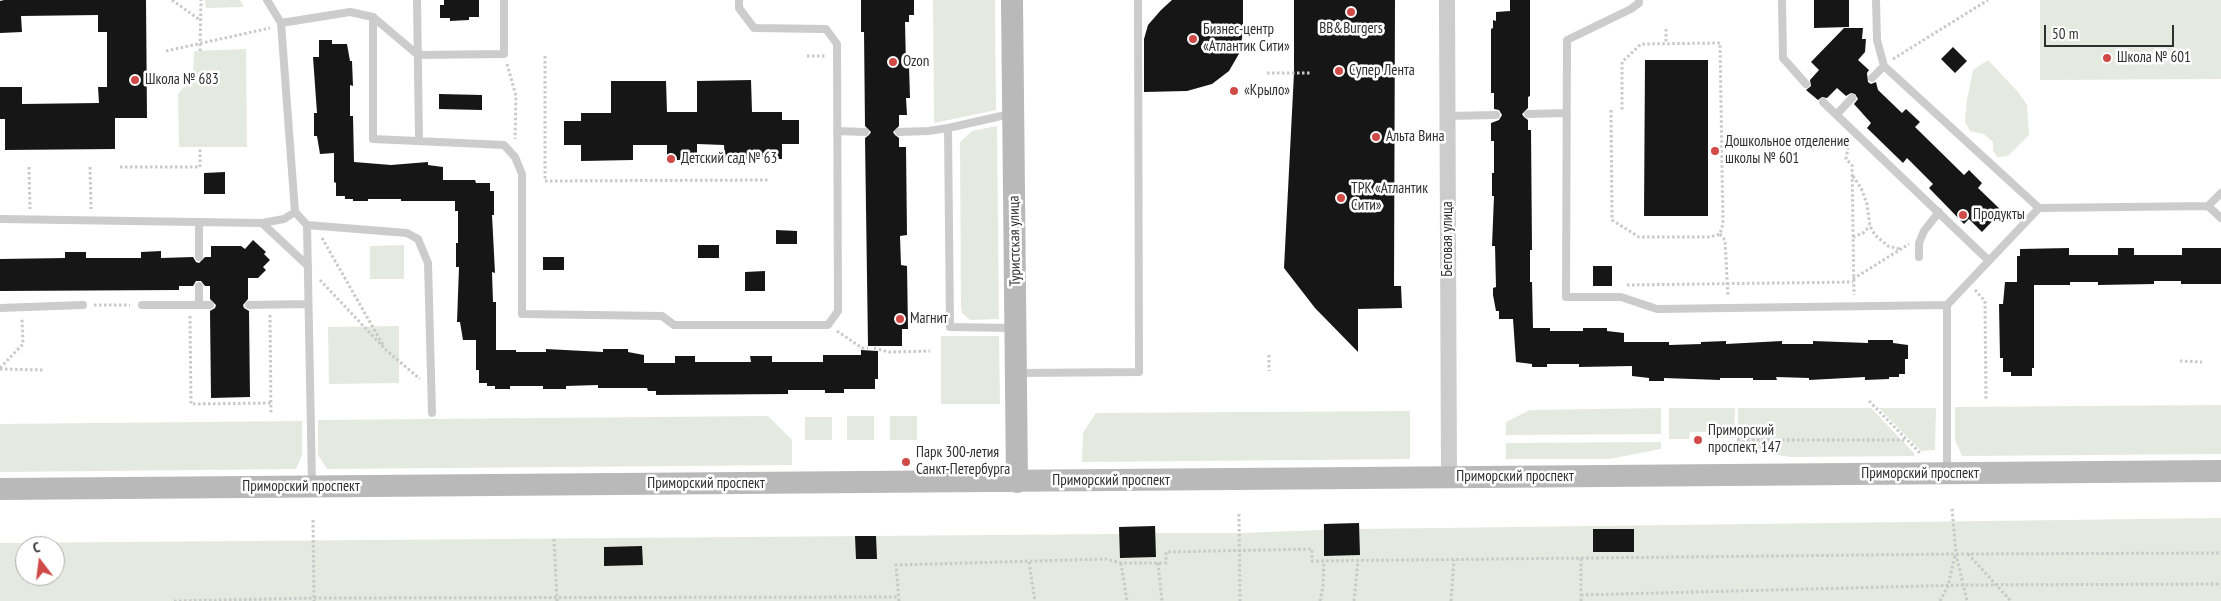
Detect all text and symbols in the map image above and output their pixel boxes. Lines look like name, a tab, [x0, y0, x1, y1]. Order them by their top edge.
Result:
marker: BB&Burgers	[1345, 6, 1357, 18]
scale bar	[2046, 15, 2176, 47]
place label: BB&Burgers	[1319, 20, 1383, 38]
place label: Бизнес-центр «Атлантик Сити»	[1203, 21, 1290, 56]
text: 50 m	[2052, 24, 2078, 43]
marker: Бизнес-центр «Атлантик Сити»	[1187, 33, 1199, 45]
place label: Школа № 601	[2117, 49, 2191, 67]
marker: Школа № 601	[2101, 52, 2113, 64]
place label: Ozon	[903, 53, 929, 71]
marker: Ozon	[887, 56, 899, 68]
place label: Супер Лента	[1349, 62, 1415, 80]
marker: Супер Лента	[1333, 65, 1345, 77]
place label: Школа № 683	[145, 71, 219, 89]
marker: Школа № 683	[129, 74, 141, 86]
place label: «Крыло»	[1244, 82, 1290, 100]
marker: «Крыло»	[1228, 85, 1240, 97]
place label: Альта Вина	[1386, 128, 1444, 146]
marker: Альта Вина	[1370, 131, 1382, 143]
place label: Дошкольное отделение школы № 601	[1725, 133, 1849, 168]
marker: Дошкольное отделение школы № 601	[1709, 145, 1721, 157]
place label: Детский сад № 63	[681, 150, 777, 168]
marker: Детский сад № 63	[665, 153, 677, 165]
place label: ТРК «Атлантик Сити»	[1351, 180, 1428, 215]
marker: ТРК «Атлантик Сити»	[1335, 192, 1347, 204]
street label: Туристская улица	[1005, 196, 1025, 286]
street label: Беговая улица	[1439, 201, 1457, 277]
place label: Продукты	[1973, 206, 2025, 224]
marker: Продукты	[1957, 209, 1969, 221]
place label: Магнит	[910, 310, 948, 328]
marker: Магнит	[894, 313, 906, 325]
place label: Приморский проспект, 147	[1708, 422, 1781, 457]
marker: Приморский проспект, 147	[1692, 434, 1704, 446]
place label: Парк 300-летия Санкт-Петербурга	[916, 444, 1010, 479]
marker: Парк 300-летия Санкт-Петербурга	[900, 456, 912, 468]
street label: Приморский проспект	[1861, 465, 1979, 483]
street label: Приморский проспект	[1456, 468, 1574, 486]
street label: Приморский проспект	[1052, 472, 1170, 490]
street label: Приморский проспект	[647, 475, 765, 493]
street label: Приморский проспект	[242, 478, 360, 496]
north arrow	[15, 536, 65, 586]
text: С	[31, 538, 42, 557]

